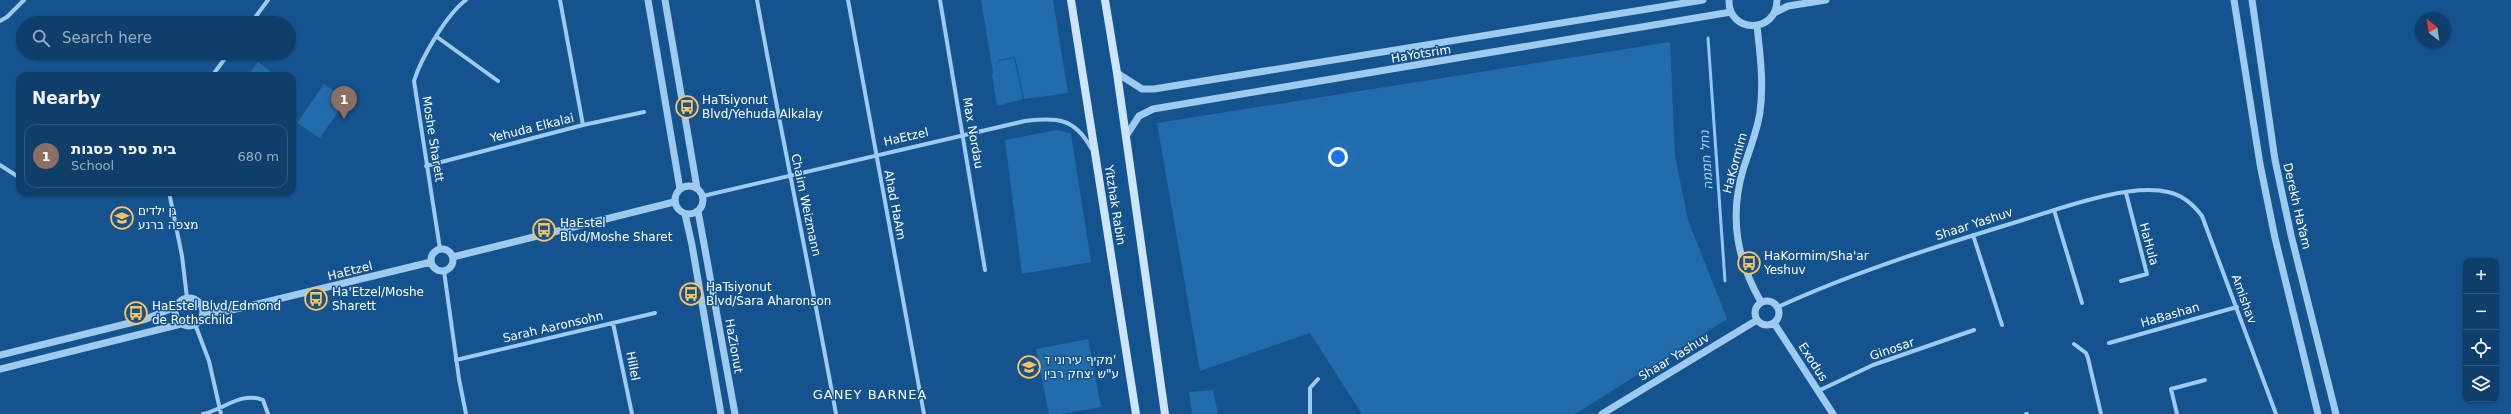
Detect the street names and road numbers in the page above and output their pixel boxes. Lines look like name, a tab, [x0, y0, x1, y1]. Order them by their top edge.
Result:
street label: HaYotsrim	[1390, 42, 1452, 66]
street label: Moshe Sharett	[419, 95, 447, 183]
street label: Max Nordau	[960, 96, 986, 170]
street label: Yehuda Elkalai	[488, 111, 575, 145]
street label: HaEtzel	[882, 125, 930, 149]
street label: HaKormim	[1720, 131, 1750, 195]
street label: Chaim Weizmann	[788, 152, 824, 258]
street label: Derekh HaYam	[2280, 161, 2314, 251]
street label: Yitzhak Rabin	[1102, 163, 1128, 246]
street label: Ahad HaAm	[881, 169, 909, 241]
street label: Shaar Yashuv	[1934, 205, 2014, 243]
street label: HaHula	[2137, 221, 2161, 267]
street label: HaEtzel	[326, 259, 374, 283]
street label: Amishav	[2229, 272, 2259, 326]
street label: HaBashan	[2139, 300, 2201, 330]
street label: Sarah Aaronsohn	[501, 309, 605, 345]
street label: HaZionut	[722, 318, 746, 375]
street label: Shaar Yashuv	[1636, 330, 1712, 384]
street label: Ginosar	[1868, 335, 1916, 363]
street label: Exodus	[1795, 340, 1831, 384]
street label: Hillel	[623, 350, 643, 382]

